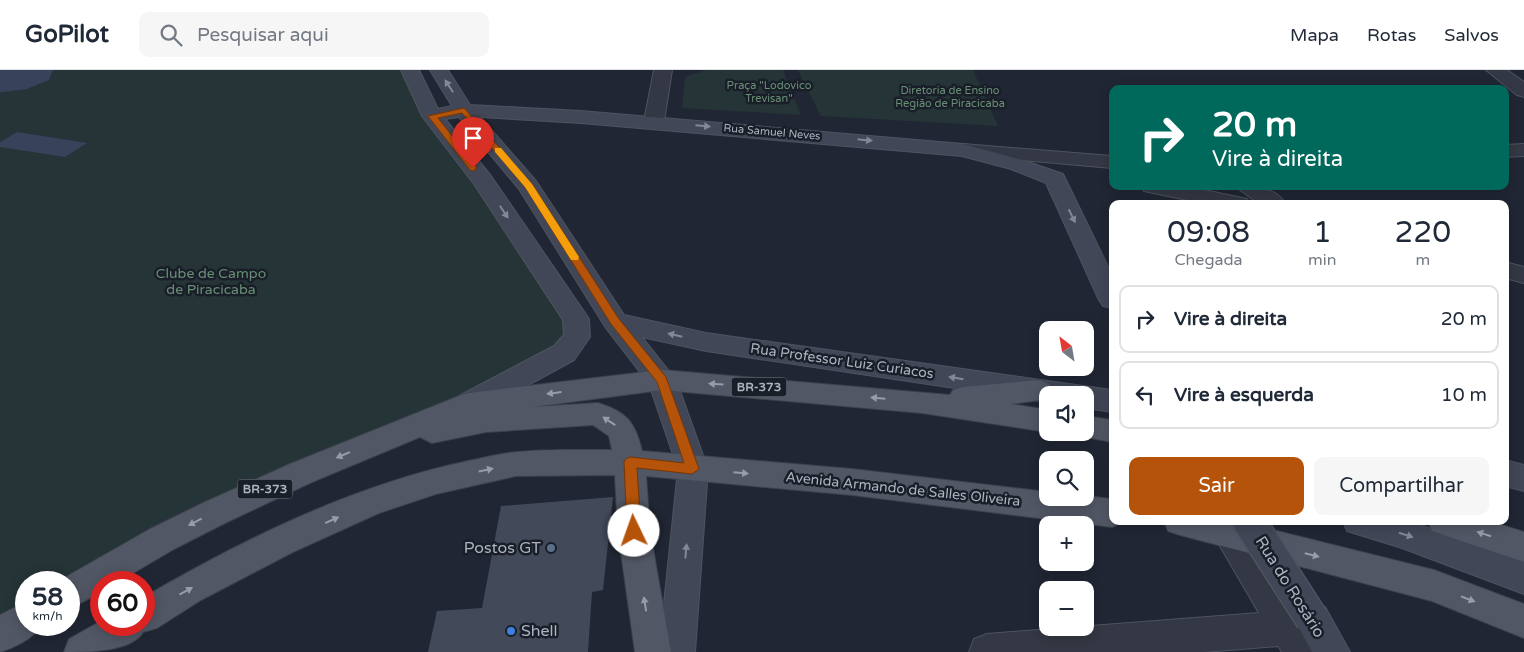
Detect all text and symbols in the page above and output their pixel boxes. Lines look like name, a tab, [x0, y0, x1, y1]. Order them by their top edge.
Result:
search box	[139, 12, 489, 57]
text: GoPilot	[25, 20, 109, 49]
icon: search	[157, 21, 185, 49]
text: Pesquisar aqui	[197, 24, 329, 46]
text: Mapa	[1290, 24, 1339, 46]
text: Rotas	[1367, 24, 1416, 46]
text: Salvos	[1444, 24, 1499, 46]
park label: Praça "Lodovico Trevisan"	[727, 79, 812, 105]
one-way arrow	[445, 80, 454, 93]
park label: Diretoria de Ensino Região de Piracicaba	[895, 84, 1005, 110]
text: 20 m	[1212, 104, 1297, 146]
icon: right	[1129, 105, 1194, 170]
pin	[452, 117, 494, 168]
street label: Rua Samuel Neves	[723, 121, 821, 143]
one-way arrow	[695, 122, 711, 130]
icon: arrive	[459, 124, 487, 152]
one-way arrow	[857, 136, 873, 144]
text: Vire à direita	[1212, 146, 1343, 172]
one-way arrow	[499, 205, 509, 219]
one-way arrow	[1068, 209, 1076, 223]
text: 09:08	[1167, 214, 1250, 251]
text: 1	[1313, 214, 1332, 251]
text: 220	[1395, 214, 1451, 251]
text: Chegada	[1175, 250, 1243, 270]
text: min	[1308, 250, 1337, 270]
text: m	[1415, 250, 1430, 270]
park label: Clube de Campo de Piracicaba	[156, 265, 266, 298]
icon: right	[1131, 305, 1159, 333]
text: Vire à direita	[1174, 308, 1287, 330]
text: 20 m	[1441, 308, 1487, 330]
north arrow	[1039, 321, 1094, 376]
map controls	[1039, 321, 1094, 636]
one-way arrow	[667, 331, 682, 339]
street label: Rua Professor Luiz Curiacos	[749, 340, 935, 382]
one-way arrow	[948, 374, 964, 382]
road number: BR-373	[732, 378, 786, 396]
one-way arrow	[708, 380, 724, 388]
icon: left	[1131, 381, 1159, 409]
text: Vire à esquerda	[1174, 384, 1314, 406]
text: 10 m	[1441, 384, 1487, 406]
button: sound	[1039, 386, 1094, 441]
one-way arrow	[546, 389, 562, 397]
one-way arrow	[870, 393, 886, 401]
one-way arrow	[603, 417, 616, 426]
button: search	[1039, 451, 1094, 506]
one-way arrow	[336, 452, 350, 460]
button: Sair	[1129, 457, 1304, 515]
button: Compartilhar	[1314, 457, 1489, 515]
one-way arrow	[479, 466, 494, 474]
street label: Avenida Armando de Salles Oliveira	[785, 468, 1021, 510]
one-way arrow	[733, 469, 749, 477]
road number: BR-373	[238, 479, 292, 498]
position arrow	[607, 504, 659, 556]
one-way arrow	[325, 515, 339, 523]
button: +	[1039, 516, 1094, 571]
one-way arrow	[188, 518, 202, 526]
one-way arrow	[1476, 530, 1491, 538]
one-way arrow	[1398, 531, 1413, 539]
street label: Rua do Rosário	[1251, 533, 1329, 641]
place label: Postos GT	[464, 538, 541, 558]
marker: Postos GT	[545, 542, 557, 554]
one-way arrow	[682, 543, 690, 559]
one-way arrow	[1304, 551, 1319, 559]
speed limit sign: 60	[90, 571, 155, 636]
button: −	[1039, 581, 1094, 636]
text: 58	[32, 582, 63, 612]
one-way arrow	[178, 587, 193, 595]
one-way arrow	[641, 595, 649, 611]
one-way arrow	[1461, 595, 1476, 603]
text: km/h	[32, 609, 63, 623]
place label: Shell	[521, 621, 558, 641]
marker: Shell	[505, 625, 517, 637]

